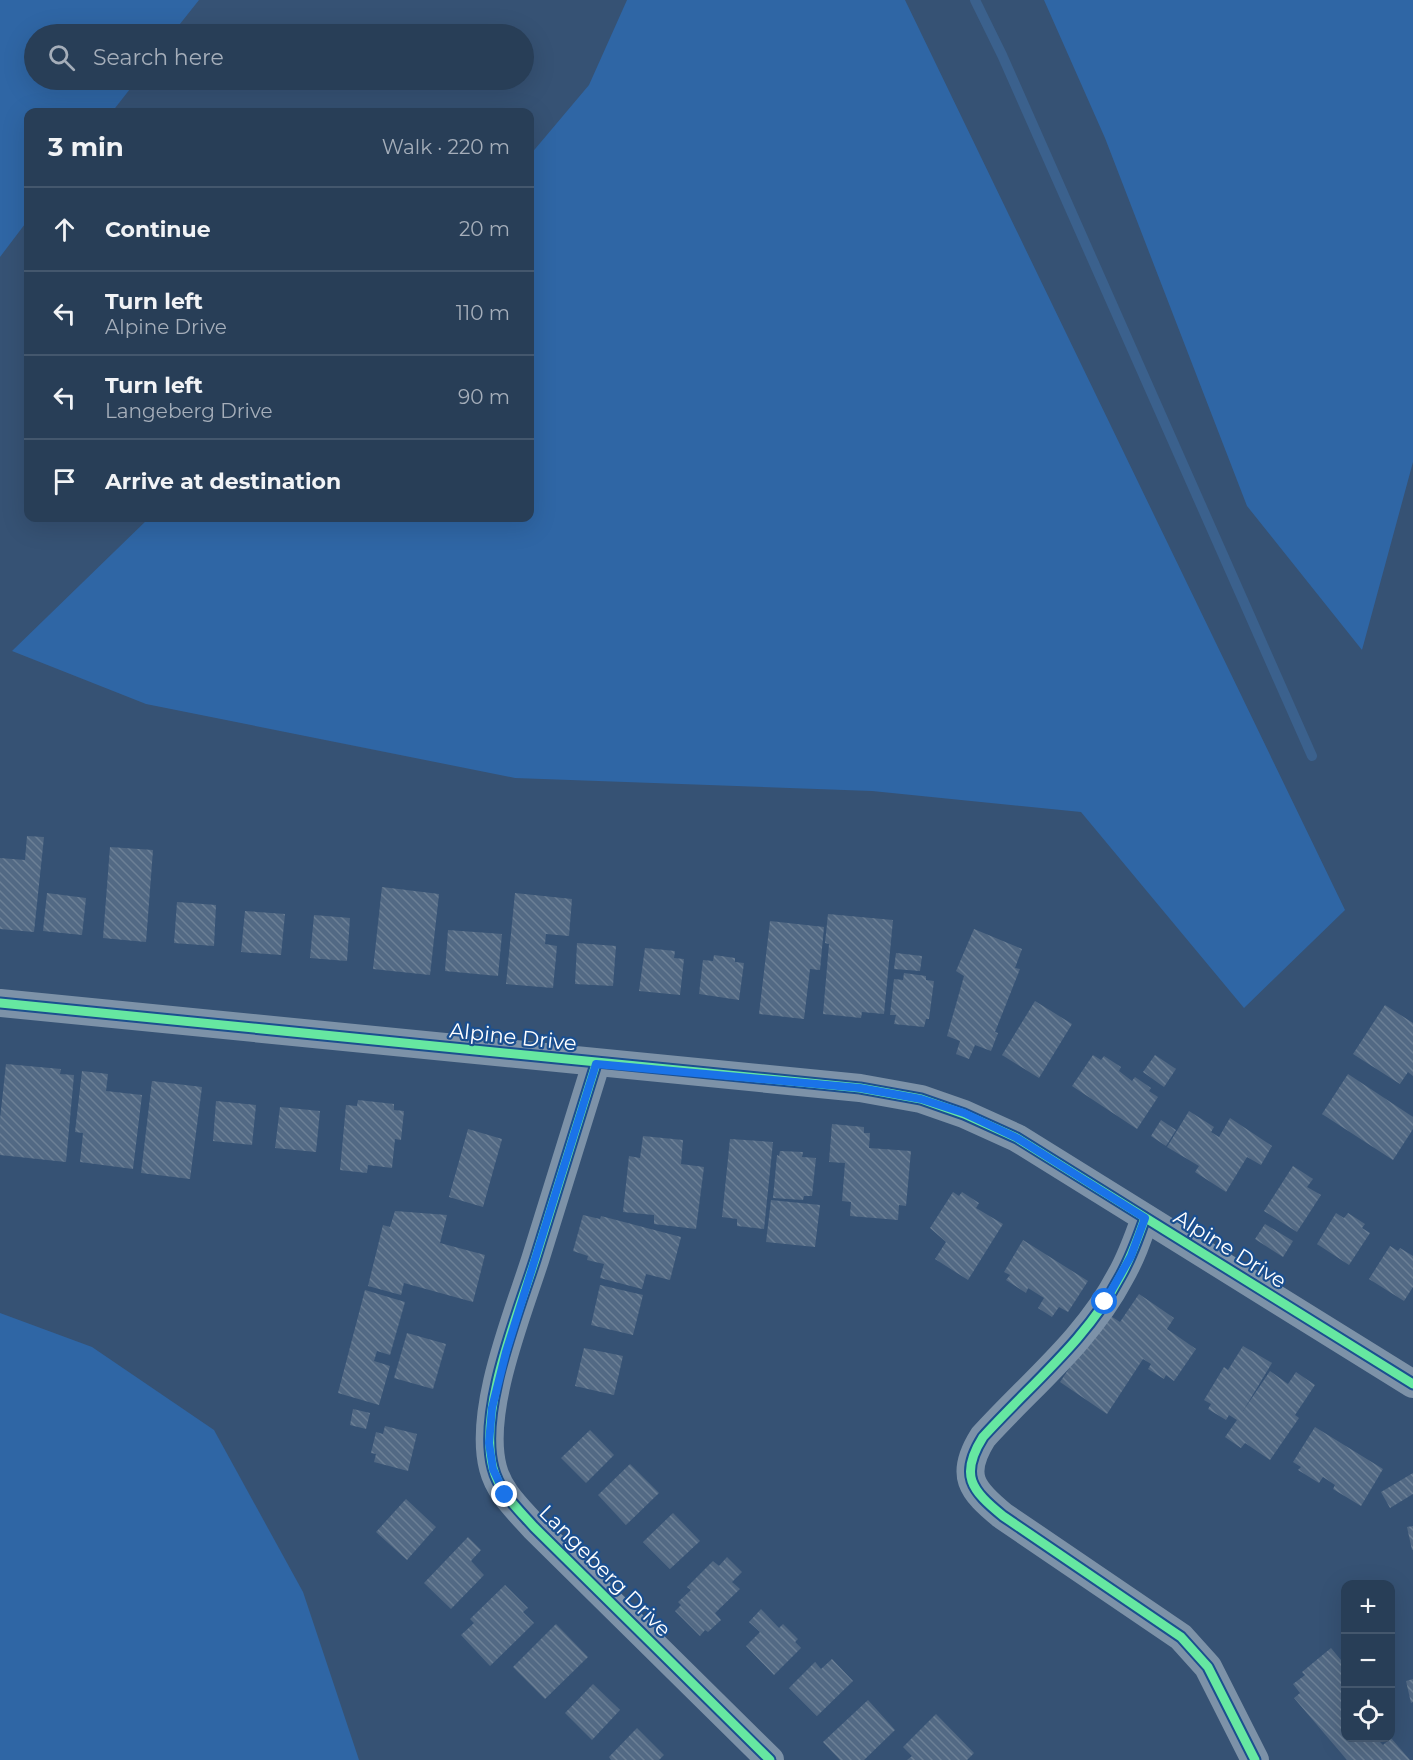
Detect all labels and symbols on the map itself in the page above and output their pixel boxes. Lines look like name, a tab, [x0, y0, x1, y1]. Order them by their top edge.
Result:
street label: Alpine Drive	[448, 1017, 578, 1056]
street label: Alpine Drive	[1169, 1204, 1291, 1293]
route start	[1091, 1288, 1117, 1314]
route end	[491, 1481, 517, 1507]
street label: Langeberg Drive	[534, 1500, 676, 1642]

